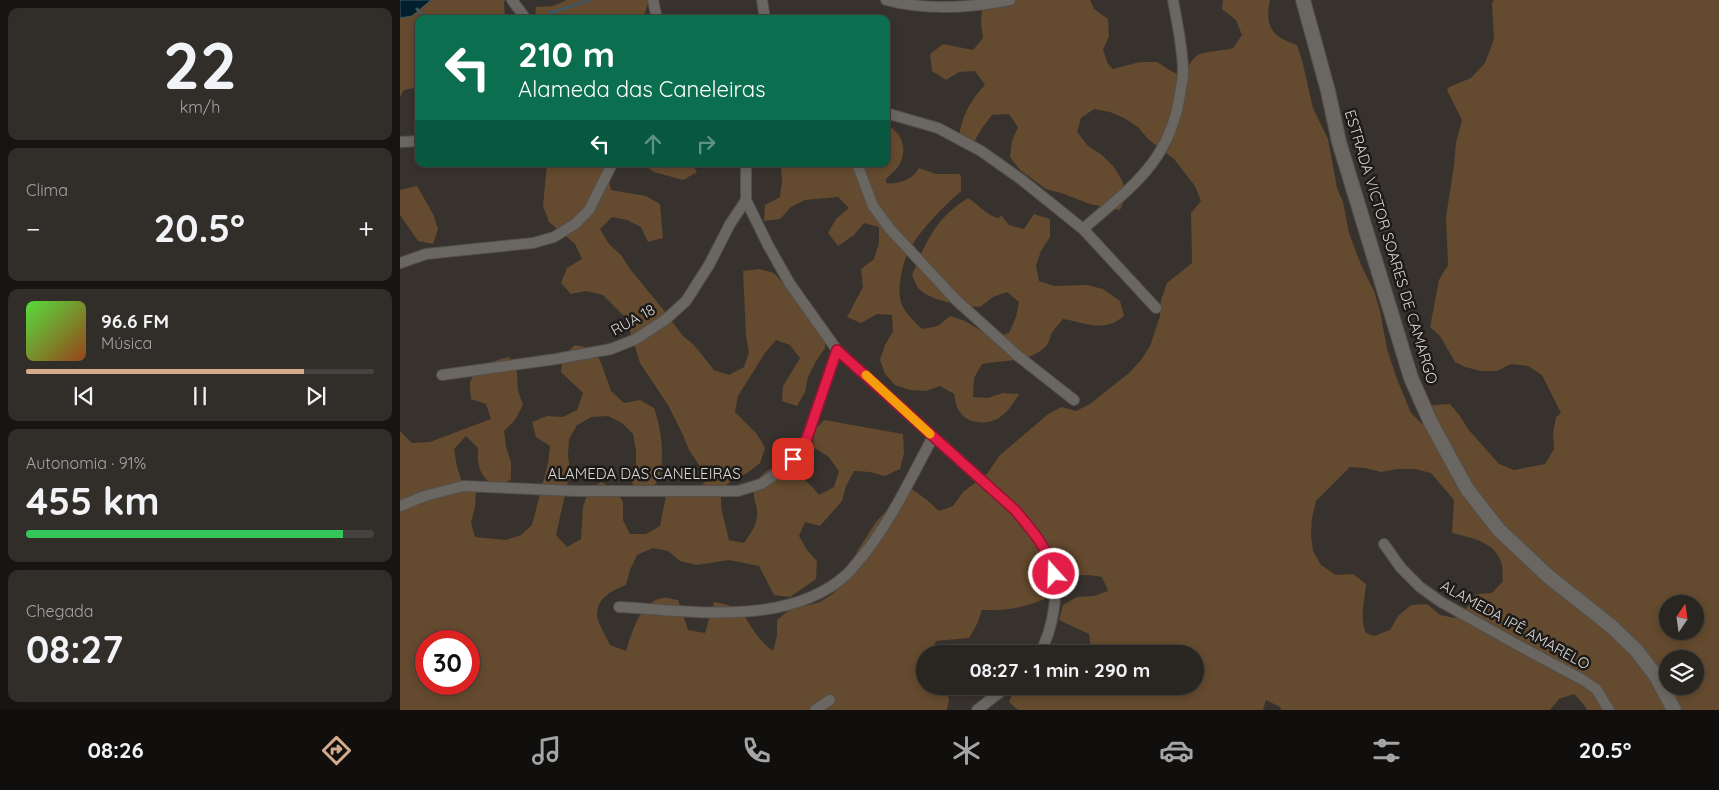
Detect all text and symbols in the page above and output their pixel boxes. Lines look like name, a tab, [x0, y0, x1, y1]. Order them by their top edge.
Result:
text: 22	[163, 24, 237, 105]
text: 210 m	[518, 32, 615, 76]
icon: left	[435, 35, 500, 100]
text: Alameda das Caneleiras	[518, 75, 765, 103]
text: km/h	[180, 97, 220, 117]
street label: ESTRADA VICTOR SOARES DE CAMARGO	[1341, 107, 1442, 386]
icon: left	[586, 130, 614, 158]
icon: ahead	[639, 130, 667, 158]
icon: right	[692, 130, 720, 158]
text: Clima	[26, 180, 68, 200]
text: 20.5°	[154, 204, 245, 252]
text: −	[26, 211, 41, 246]
text: +	[358, 211, 374, 246]
street label: RUA 18	[607, 300, 658, 340]
text: 96.6 FM	[101, 309, 169, 333]
text: Música	[101, 333, 152, 353]
icon: previous	[70, 382, 98, 410]
icon: pause	[186, 382, 214, 410]
icon: next	[302, 382, 330, 410]
pin	[772, 438, 814, 480]
icon: arrive	[779, 445, 807, 473]
text: Autonomia · 91%	[26, 453, 146, 473]
street label: ALAMEDA DAS CANELEIRAS	[547, 464, 741, 483]
text: 455 km	[26, 477, 159, 525]
position arrow	[1027, 547, 1079, 599]
street label: ALAMEDA IPÊ AMARELO	[1437, 576, 1593, 674]
north arrow	[1659, 595, 1704, 640]
map controls	[1659, 595, 1704, 695]
text: Chegada	[26, 601, 94, 621]
text: 08:27	[26, 625, 123, 673]
speed limit sign: 30	[415, 630, 480, 695]
button: layers	[1659, 650, 1704, 695]
text: 08:27 · 1 min · 290 m	[970, 658, 1150, 682]
icon: directions	[319, 733, 354, 768]
icon: music	[529, 733, 564, 768]
icon: phone	[739, 733, 774, 768]
icon: climate	[949, 733, 984, 768]
icon: car	[1159, 733, 1194, 768]
icon: filters	[1369, 733, 1404, 768]
text: 08:26	[87, 736, 144, 764]
text: 20.5°	[1579, 736, 1631, 764]

